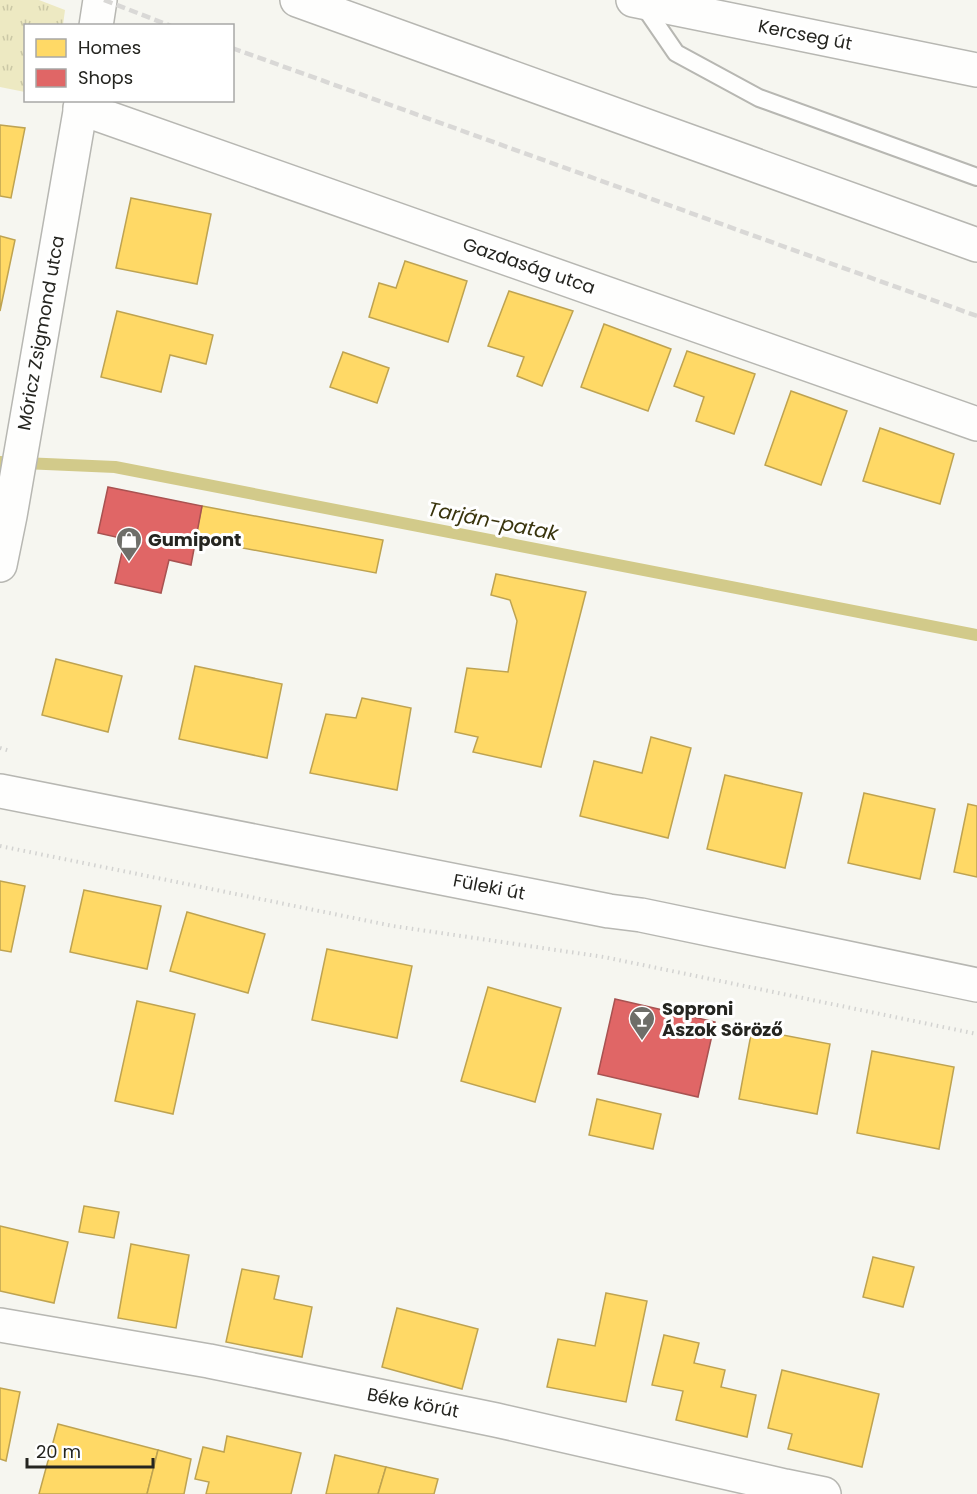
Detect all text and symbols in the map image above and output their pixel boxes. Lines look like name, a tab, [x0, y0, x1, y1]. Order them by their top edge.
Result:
street label: Kercseg út	[756, 13, 854, 56]
legend	[24, 24, 234, 102]
text: Homes	[78, 35, 141, 60]
text: Shops	[78, 65, 133, 90]
street label: Gazdaság utca	[460, 231, 599, 300]
street label: Móricz Zsigmond utca	[11, 233, 70, 432]
water label: Tarján-patak	[425, 495, 562, 548]
shop icon: Gumipont	[114, 525, 144, 563]
place label: Gumipont	[148, 527, 241, 552]
street label: Füleki út	[451, 867, 527, 906]
place label: Soproni Ászok Söröző	[662, 996, 783, 1042]
bar icon: Soproni Ászok Söröző	[627, 1004, 657, 1042]
street label: Béke körút	[365, 1381, 461, 1424]
scale bar	[27, 1431, 153, 1469]
text: 20 m	[36, 1439, 81, 1464]

